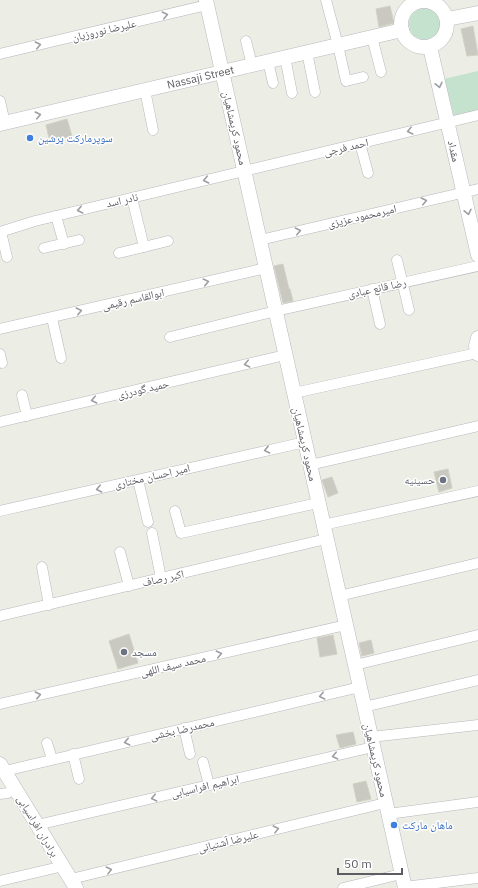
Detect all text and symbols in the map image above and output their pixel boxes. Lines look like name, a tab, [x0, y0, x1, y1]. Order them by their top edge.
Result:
one-way arrow	[161, 12, 168, 20]
street label: علیرضا نوروزیان	[71, 16, 138, 44]
one-way arrow	[35, 41, 41, 49]
street label: Nassaji Street	[166, 62, 236, 92]
one-way arrow	[435, 82, 443, 88]
street label: محمود کریمشاهیان	[220, 90, 250, 166]
one-way arrow	[35, 112, 41, 120]
one-way arrow	[407, 127, 413, 135]
place label: سوپرمارکت پرشین	[38, 131, 113, 145]
marker: سوپرمارکت پرشین	[25, 133, 35, 143]
street label: احمد فرجی	[322, 135, 370, 159]
street label: مقداد	[445, 139, 463, 163]
one-way arrow	[203, 175, 210, 184]
street label: نادر اسد	[105, 190, 139, 210]
one-way arrow	[421, 198, 427, 206]
street label: امیرمحمود عزیزی	[326, 201, 398, 231]
one-way arrow	[77, 206, 83, 214]
one-way arrow	[464, 209, 472, 215]
one-way arrow	[294, 227, 301, 235]
street label: رضا قانع عبادی	[346, 275, 408, 301]
one-way arrow	[202, 278, 209, 286]
street label: ابوالقاسم رقیمی	[101, 285, 166, 314]
one-way arrow	[76, 308, 82, 316]
one-way arrow	[244, 360, 251, 368]
street label: حمید گودرزی	[116, 376, 170, 402]
one-way arrow	[90, 396, 97, 404]
street label: محمود کریمشاهیان	[290, 406, 320, 482]
one-way arrow	[264, 446, 270, 454]
street label: امیر احسان مختاری	[113, 460, 191, 492]
place label: حسینیه	[405, 473, 435, 487]
marker: حسینیه	[438, 475, 448, 485]
one-way arrow	[96, 484, 102, 492]
street label: اکبر رصاف	[141, 566, 185, 590]
place label: مسجد	[132, 645, 157, 659]
marker: مسجد	[119, 647, 129, 657]
one-way arrow	[216, 650, 222, 658]
street label: محمد سیف اللهی	[139, 651, 207, 679]
one-way arrow	[319, 691, 326, 700]
one-way arrow	[35, 692, 41, 700]
street label: محمدرضا بخشی	[148, 715, 216, 743]
street label: محمود کریمشاهیان	[361, 722, 391, 798]
one-way arrow	[124, 737, 130, 745]
one-way arrow	[332, 751, 338, 759]
street label: ابراهیم افراسیابی	[170, 771, 241, 802]
street label: برادران افراسیابی	[14, 793, 62, 859]
one-way arrow	[151, 794, 157, 802]
place label: ماهان مارکت	[402, 818, 453, 832]
marker: ماهان مارکت	[389, 820, 399, 830]
one-way arrow	[273, 826, 279, 834]
street label: علیرضا آشتیانی	[196, 827, 260, 855]
scale bar	[338, 850, 402, 876]
text: 50 m	[344, 856, 372, 871]
one-way arrow	[105, 866, 112, 875]

